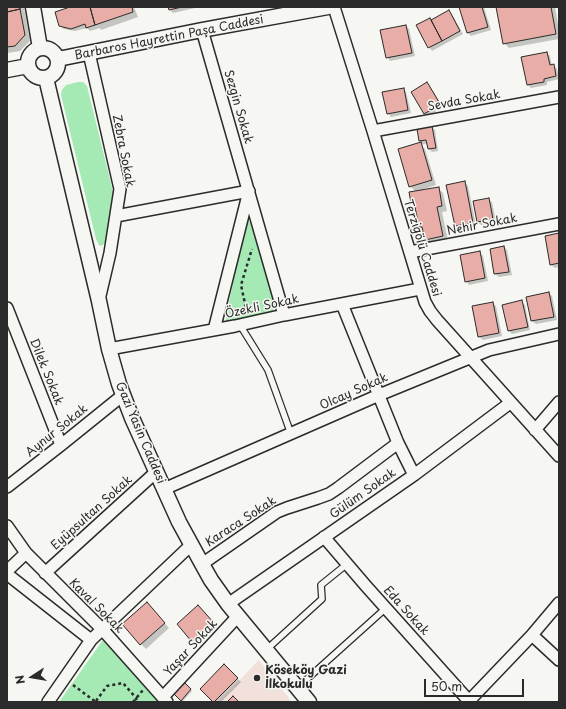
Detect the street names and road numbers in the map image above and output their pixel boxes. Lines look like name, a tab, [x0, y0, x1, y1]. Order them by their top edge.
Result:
street label: Barbaros Hayrettin Paşa Caddesi	[73, 13, 265, 63]
street label: Sezgin Sokak	[221, 68, 255, 146]
street label: Sevda Sokak	[427, 88, 501, 114]
street label: Zebra Sokak	[109, 114, 137, 188]
street label: Terzigölü Caddesi	[400, 198, 444, 298]
street label: Nehir Sokak	[446, 211, 518, 239]
street label: Özekli Sokak	[224, 292, 300, 322]
street label: Dilek Sokak	[26, 337, 66, 407]
street label: Olcay Sokak	[318, 371, 390, 413]
street label: Gazi Yasin Caddesi	[112, 380, 168, 486]
street label: Aynur Sokak	[23, 402, 91, 460]
street label: Gülüm Sokak	[327, 466, 399, 522]
street label: Eyüpsultan Sokak	[49, 473, 135, 553]
street label: Karaca Sokak	[203, 494, 279, 550]
street label: Kaval Sokak	[66, 576, 126, 636]
street label: Eda Sokak	[380, 583, 432, 639]
street label: Yaşar Sokak	[161, 617, 221, 679]

